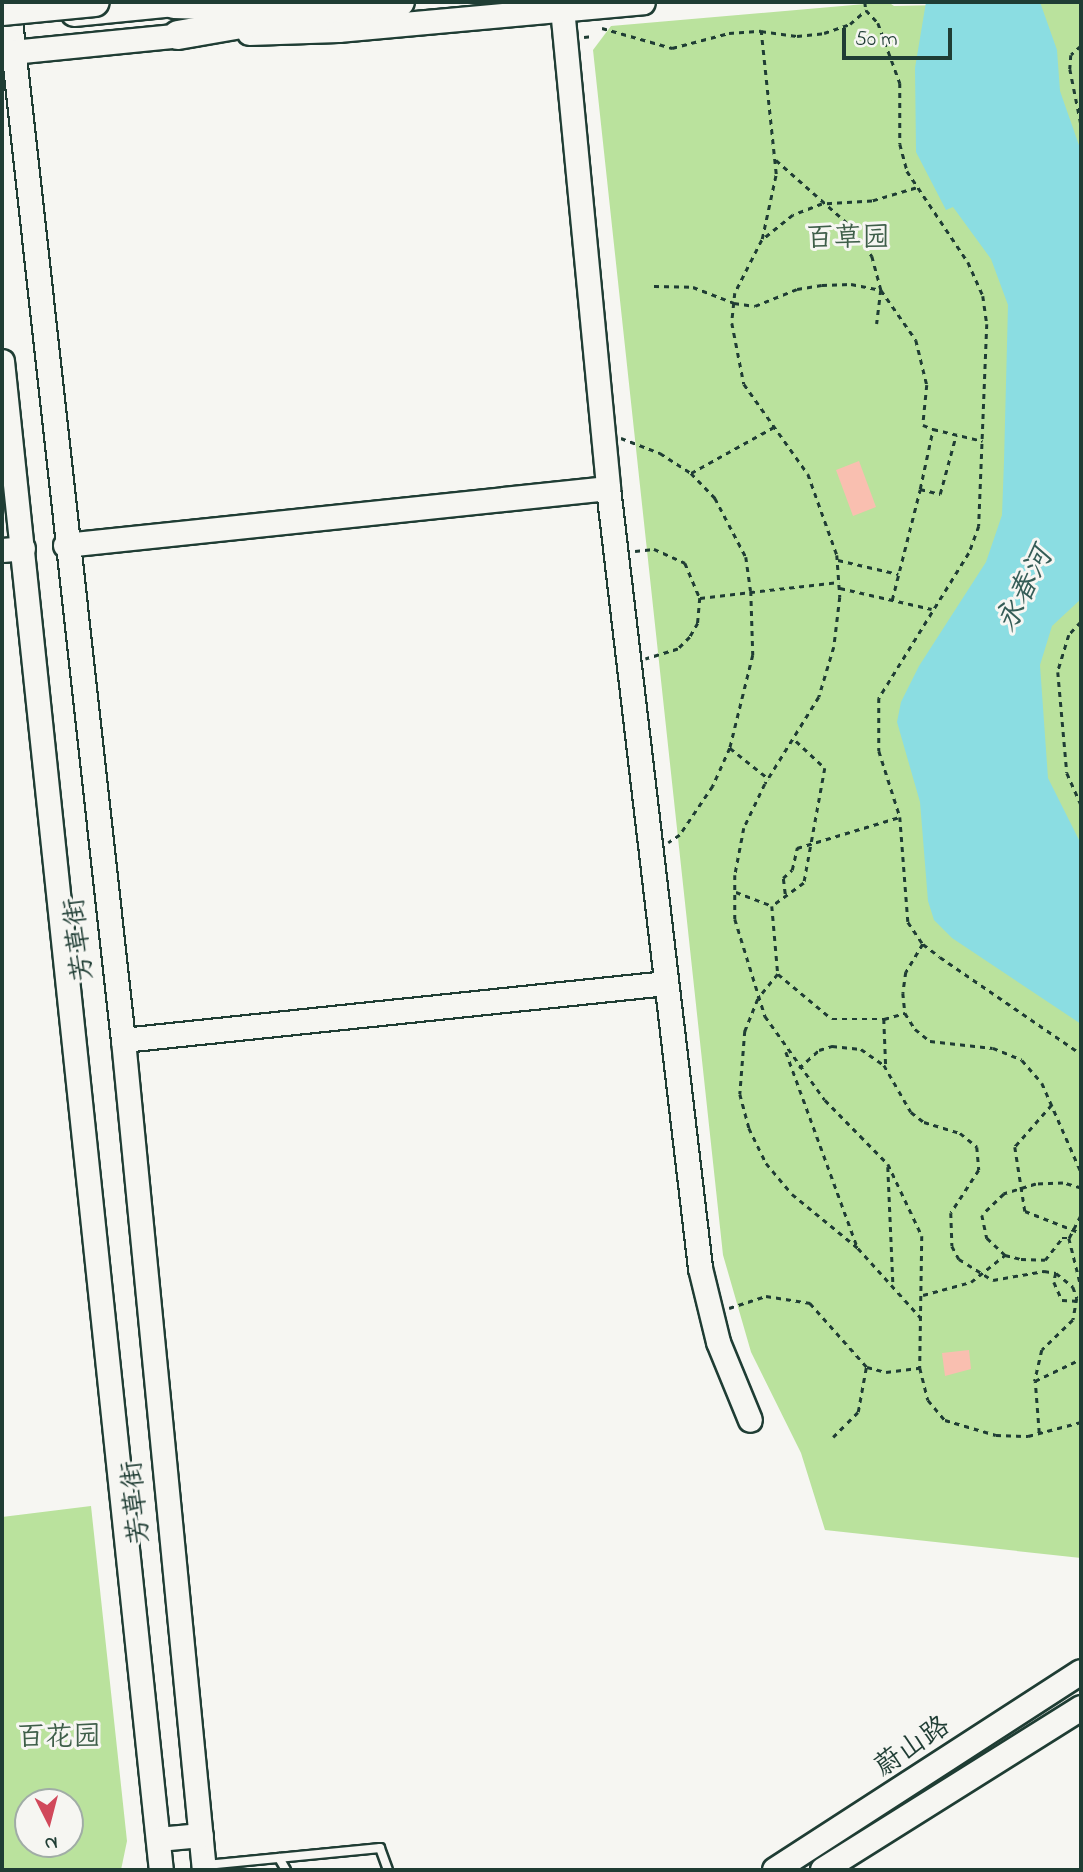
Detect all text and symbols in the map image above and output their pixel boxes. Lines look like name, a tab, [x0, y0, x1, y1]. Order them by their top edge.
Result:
scale bar	[845, 14, 955, 58]
text: 50 m	[855, 25, 898, 55]
park label: 百草园	[806, 223, 890, 257]
water label: 永春河	[990, 542, 1062, 638]
street label: 芳草街	[59, 895, 103, 983]
street label: 芳草街	[117, 1458, 159, 1546]
street label: 蔚山路	[869, 1711, 957, 1785]
park label: 百花园	[17, 1722, 101, 1756]
north arrow	[14, 1788, 84, 1858]
text: N	[43, 1828, 59, 1856]

